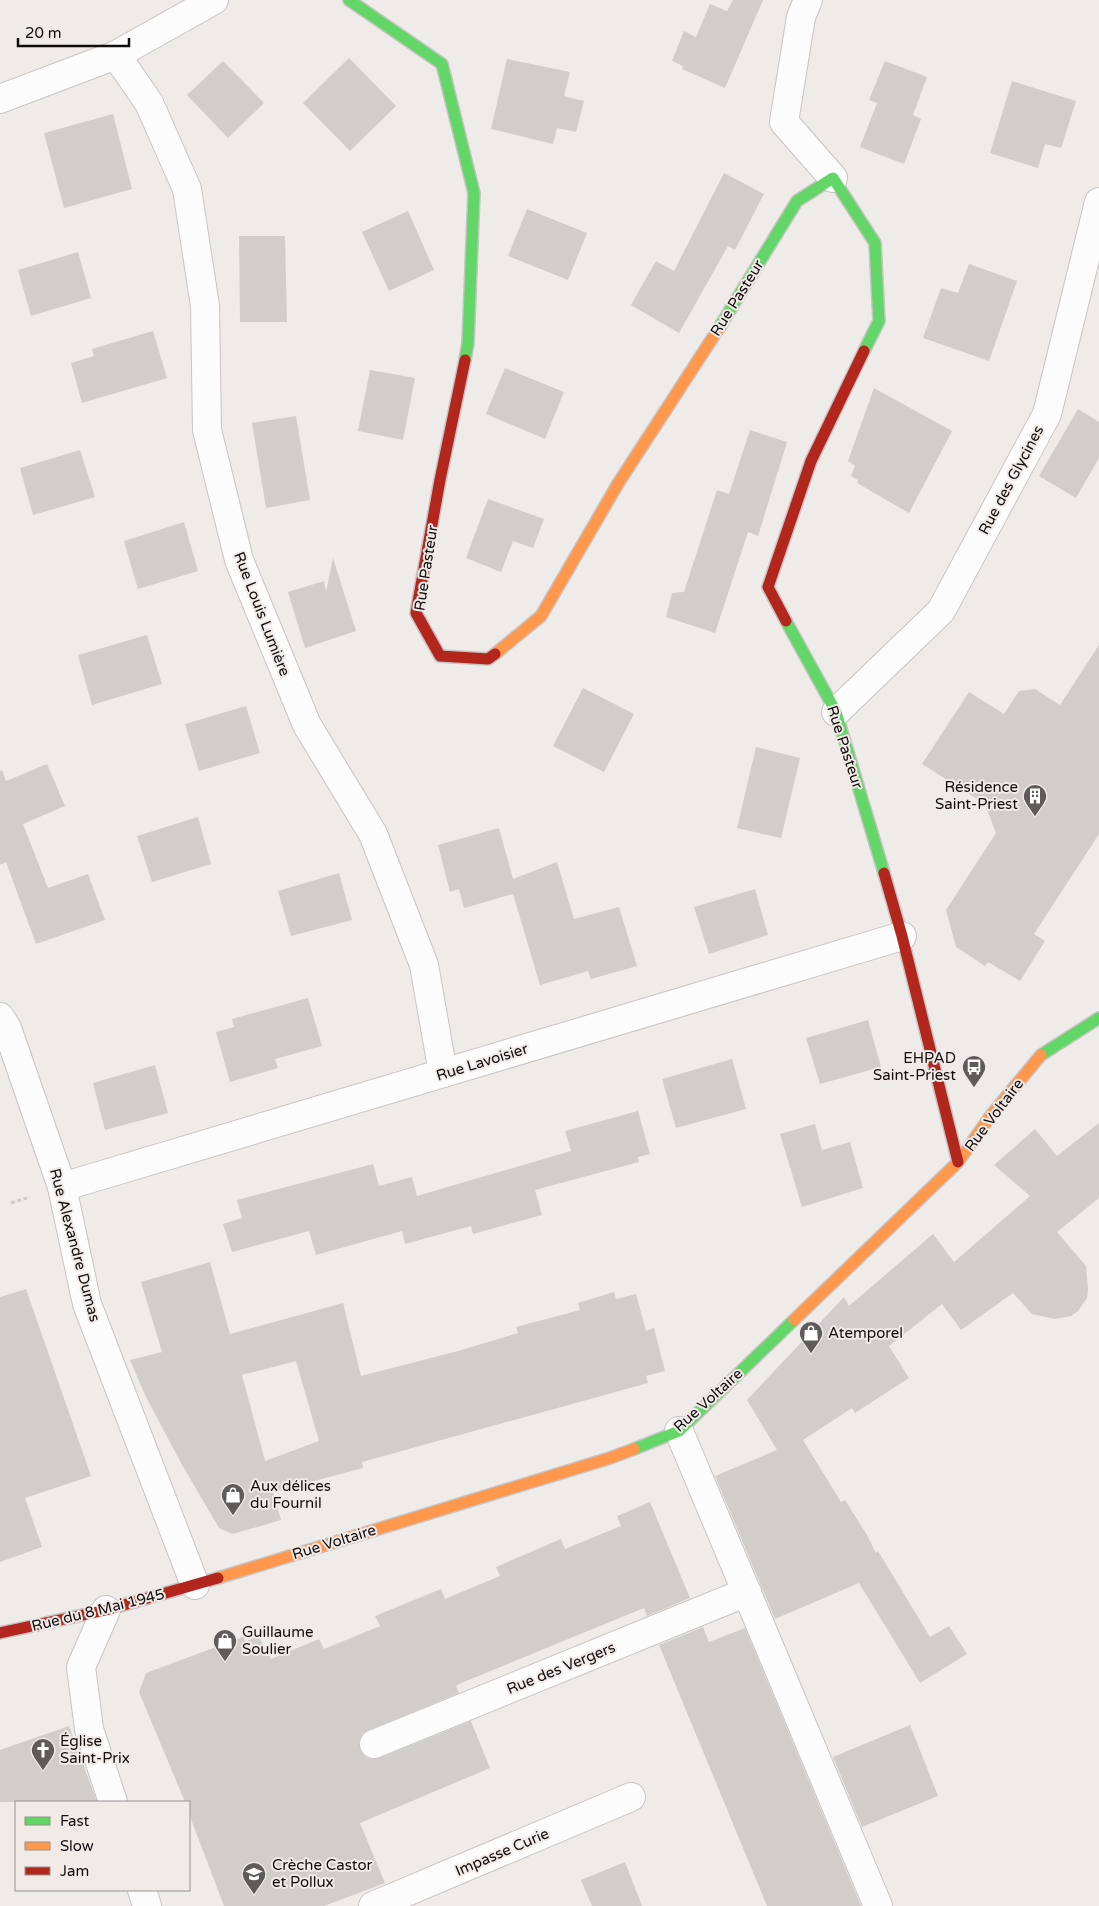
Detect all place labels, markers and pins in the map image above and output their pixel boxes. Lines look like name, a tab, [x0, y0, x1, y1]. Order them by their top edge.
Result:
place label: Résidence Saint-Priest	[935, 778, 1018, 813]
building icon: Résidence Saint-Priest	[1022, 783, 1048, 817]
place label: EHPAD Saint-Priest	[873, 1049, 956, 1084]
bus stop icon: EHPAD Saint-Priest	[961, 1054, 987, 1088]
shop icon: Atemporel	[798, 1320, 824, 1354]
place label: Atemporel	[828, 1324, 903, 1342]
place label: Aux délices du Fournil	[250, 1477, 331, 1512]
shop icon: Aux délices du Fournil	[220, 1482, 246, 1516]
place label: Guillaume Soulier	[242, 1623, 313, 1658]
shop icon: Guillaume Soulier	[212, 1628, 238, 1662]
place label: Église Saint-Prix	[60, 1732, 130, 1767]
church icon: Église Saint-Prix	[30, 1737, 56, 1771]
place label: Crèche Castor et Pollux	[272, 1856, 373, 1891]
school or university icon: Crèche Castor et Pollux	[241, 1861, 267, 1895]

